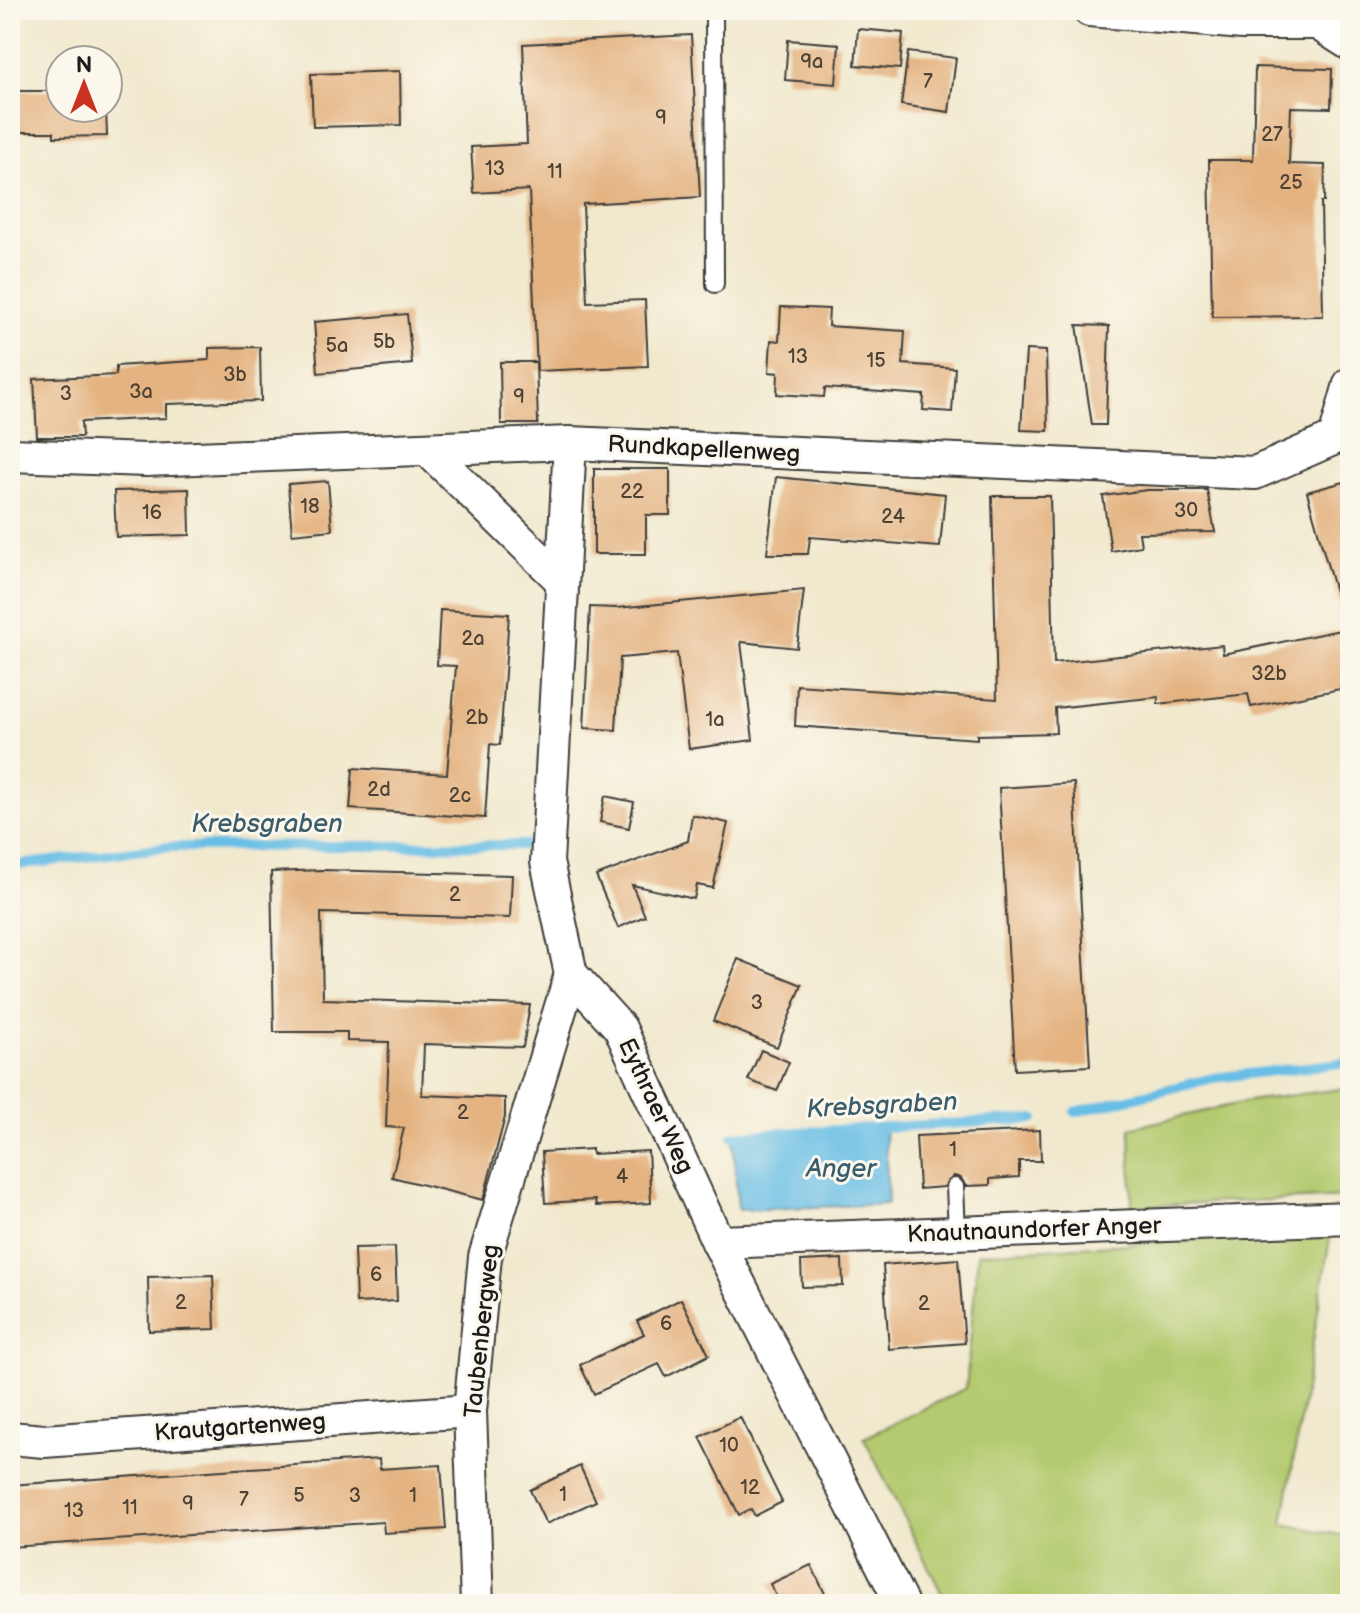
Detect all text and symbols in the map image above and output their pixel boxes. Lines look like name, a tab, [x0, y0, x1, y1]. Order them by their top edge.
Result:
north arrow	[44, 44, 124, 124]
house number: 9a	[801, 50, 823, 74]
text: N	[76, 52, 92, 79]
house number: 7	[923, 70, 933, 94]
house number: 9	[655, 106, 667, 130]
house number: 27	[1261, 123, 1283, 147]
house number: 13	[485, 157, 505, 181]
house number: 11	[547, 160, 563, 184]
house number: 25	[1279, 171, 1303, 195]
house number: 5b	[373, 330, 395, 354]
house number: 5a	[326, 334, 348, 358]
house number: 13	[788, 345, 808, 369]
house number: 15	[866, 349, 886, 373]
house number: 3b	[223, 363, 247, 387]
house number: 3a	[129, 380, 153, 404]
house number: 3	[60, 382, 72, 406]
house number: 9	[513, 385, 525, 409]
street label: Rundkapellenweg	[607, 429, 801, 469]
house number: 22	[620, 480, 644, 504]
house number: 18	[300, 495, 320, 519]
house number: 30	[1174, 499, 1198, 523]
house number: 16	[142, 501, 162, 525]
house number: 24	[881, 505, 905, 529]
house number: 2a	[461, 627, 485, 651]
house number: 32b	[1251, 662, 1287, 686]
house number: 2b	[465, 706, 489, 730]
house number: 1a	[705, 708, 725, 732]
house number: 2d	[367, 778, 391, 802]
house number: 2c	[449, 784, 471, 808]
water label: Krebsgraben	[191, 809, 343, 840]
house number: 2	[449, 883, 461, 907]
house number: 3	[751, 991, 763, 1015]
street label: Eythraer Weg	[612, 1034, 700, 1178]
water label: Krebsgraben	[806, 1087, 958, 1125]
house number: 2	[457, 1101, 469, 1125]
house number: 1	[949, 1138, 957, 1162]
water label: Anger	[804, 1154, 877, 1185]
house number: 4	[616, 1165, 628, 1189]
street label: Knautnaundorfer Anger	[906, 1211, 1162, 1249]
street label: Taubenbergweg	[458, 1243, 506, 1419]
house number: 6	[370, 1263, 382, 1287]
house number: 2	[175, 1291, 187, 1315]
house number: 2	[918, 1292, 930, 1316]
house number: 6	[660, 1312, 672, 1336]
street label: Krautgartenweg	[153, 1407, 327, 1447]
house number: 10	[719, 1434, 739, 1458]
house number: 12	[740, 1476, 760, 1500]
house number: 1	[559, 1483, 567, 1507]
house number: 5	[293, 1484, 305, 1508]
house number: 3	[349, 1484, 361, 1508]
house number: 1	[409, 1484, 417, 1508]
house number: 7	[239, 1488, 249, 1512]
house number: 9	[182, 1492, 194, 1516]
house number: 11	[122, 1496, 138, 1520]
house number: 13	[64, 1499, 84, 1523]

